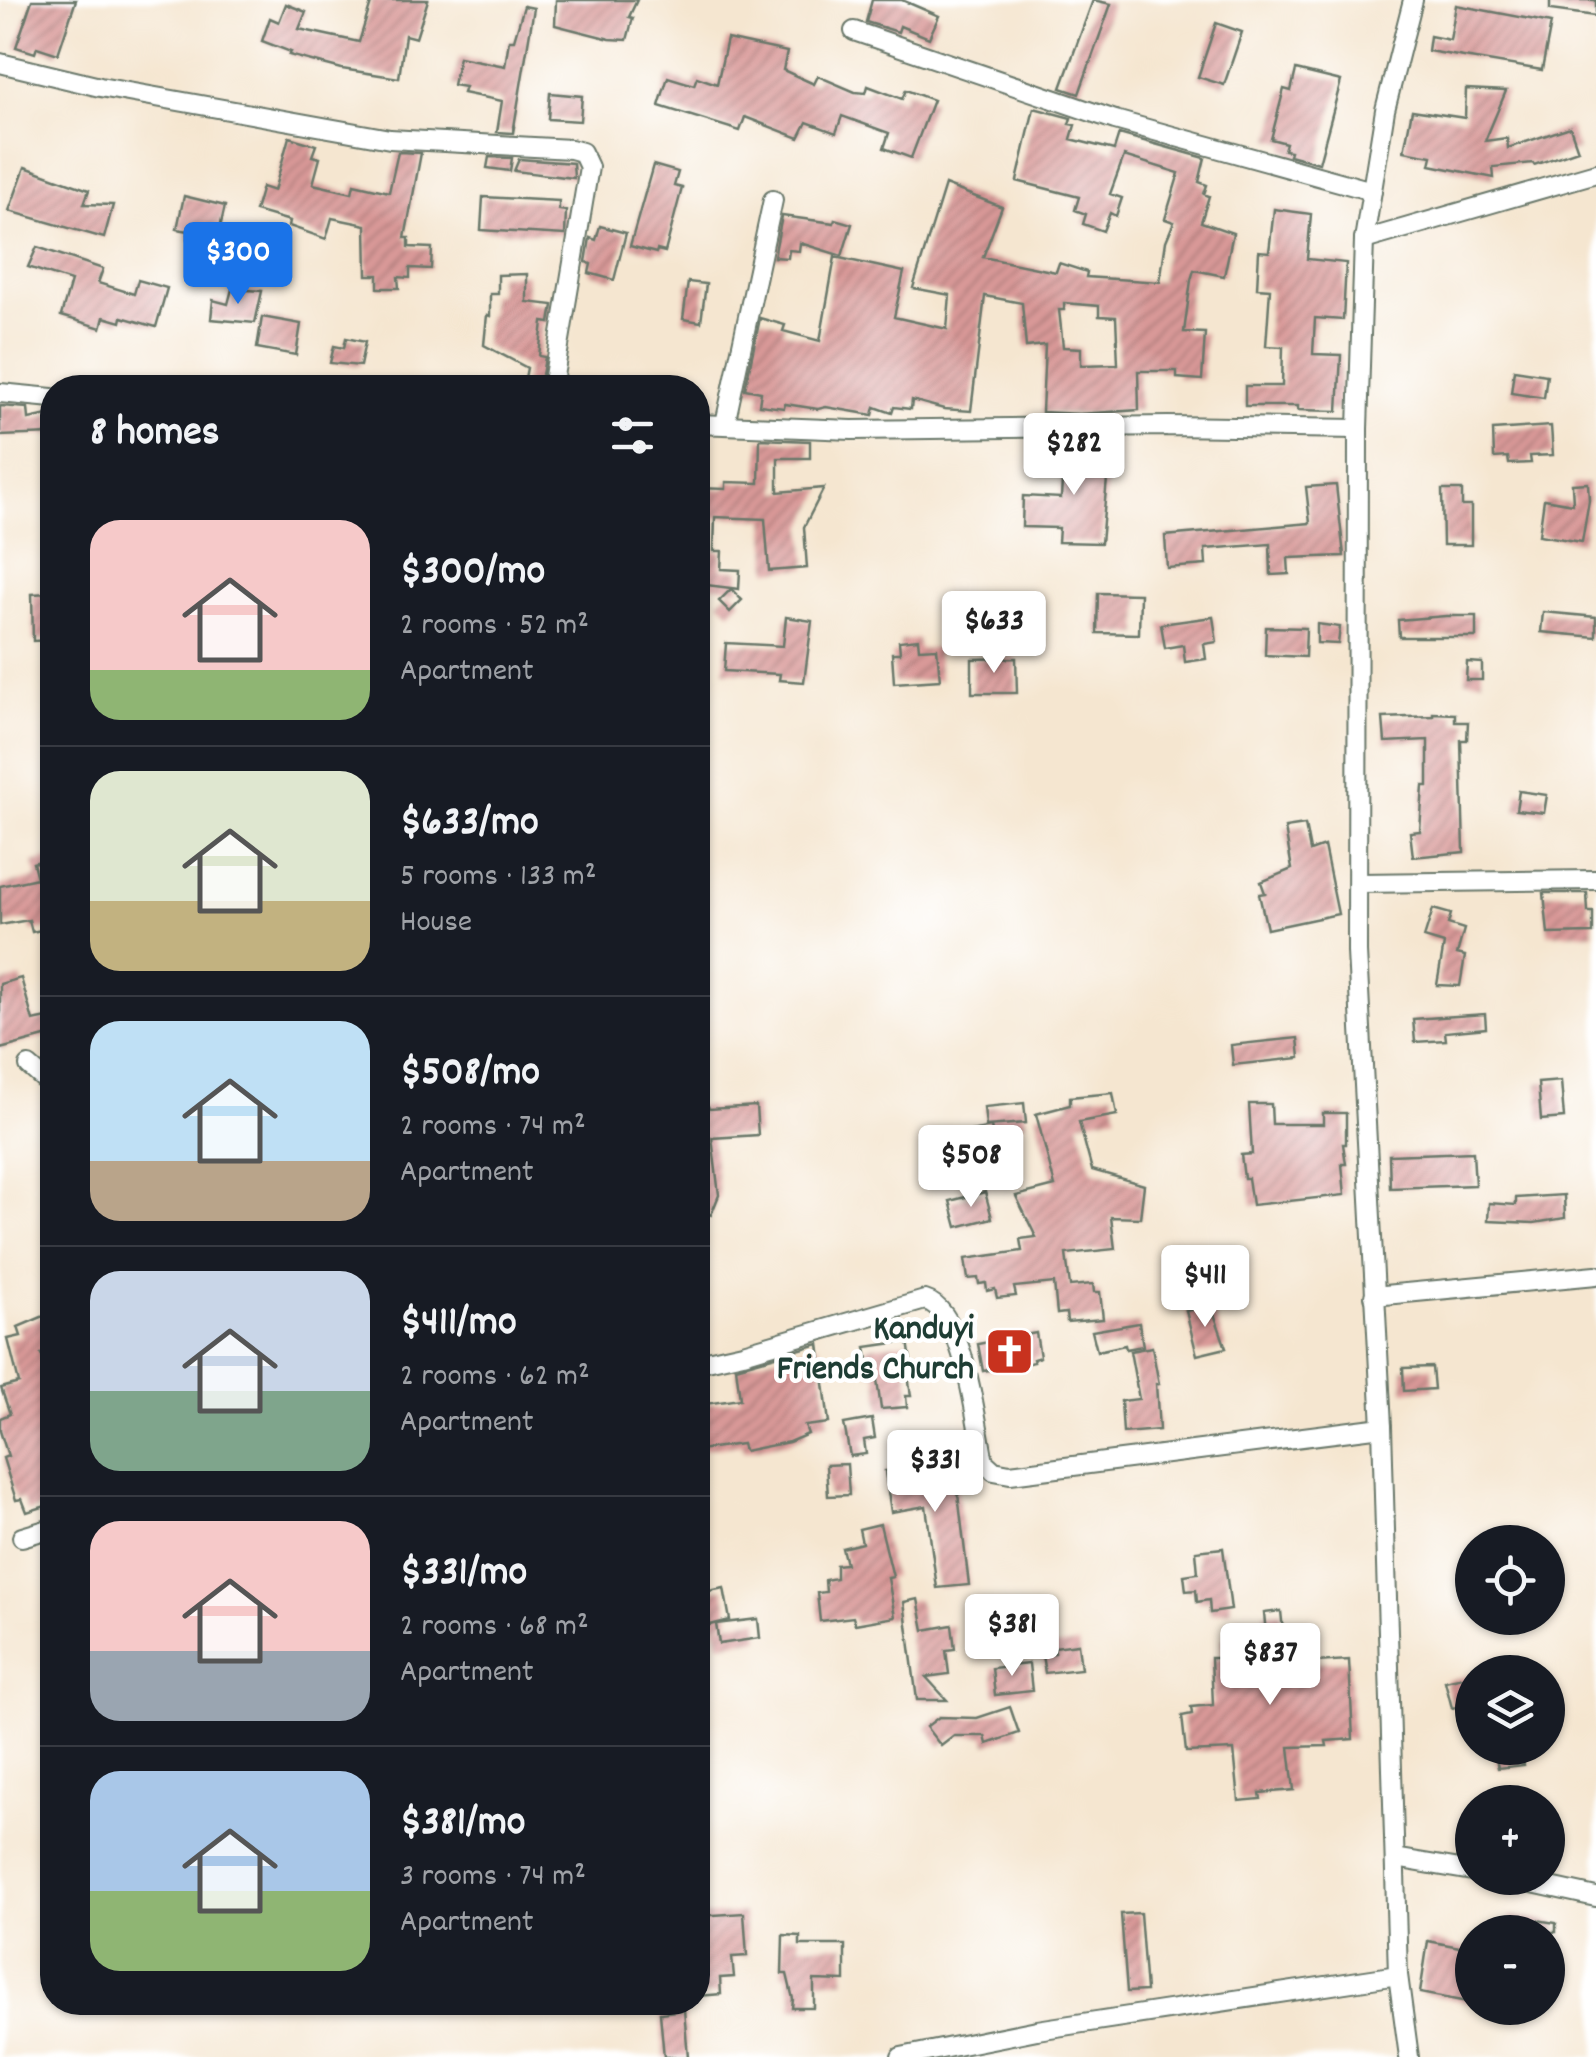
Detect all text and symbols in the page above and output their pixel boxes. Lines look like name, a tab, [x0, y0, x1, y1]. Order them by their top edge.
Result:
pin: $300	[179, 222, 297, 307]
text: $300	[205, 231, 271, 277]
text: 8 homes	[90, 405, 219, 465]
icon: filters	[605, 408, 660, 463]
pin: $282	[1015, 413, 1133, 498]
text: $282	[1045, 422, 1103, 468]
text: $300/mo	[400, 544, 545, 604]
icon: home	[170, 560, 290, 680]
pin: $633	[935, 591, 1053, 676]
text: $633	[964, 600, 1024, 646]
text: 2 rooms · 52 m²	[400, 604, 589, 650]
text: Apartment	[400, 650, 534, 696]
text: $633/mo	[400, 795, 539, 855]
icon: home	[170, 811, 290, 931]
text: 5 rooms · 133 m²	[400, 855, 596, 901]
text: House	[400, 901, 472, 947]
text: $508/mo	[400, 1045, 540, 1105]
icon: home	[170, 1061, 290, 1181]
text: 2 rooms · 74 m²	[400, 1105, 586, 1151]
pin: $508	[912, 1125, 1030, 1210]
text: $508	[940, 1134, 1002, 1180]
text: Apartment	[400, 1151, 534, 1197]
pin: $411	[1146, 1245, 1264, 1330]
text: $411	[1183, 1254, 1227, 1300]
text: $411/mo	[400, 1295, 517, 1355]
place label: Kanduyi Friends Church	[777, 1306, 975, 1396]
icon: home	[170, 1311, 290, 1431]
church icon: Kanduyi Friends Church	[983, 1325, 1035, 1377]
text: 2 rooms · 62 m²	[400, 1355, 590, 1401]
text: Apartment	[400, 1401, 534, 1447]
pin: $331	[876, 1430, 994, 1515]
text: $331	[909, 1439, 961, 1485]
map controls	[1455, 1525, 1565, 2025]
button: locate	[1455, 1525, 1565, 1635]
text: $331/mo	[400, 1545, 527, 1605]
icon: home	[170, 1561, 290, 1681]
pin: $381	[953, 1594, 1071, 1679]
text: $381	[987, 1603, 1037, 1649]
text: 2 rooms · 68 m²	[400, 1605, 589, 1651]
pin: $837	[1211, 1623, 1329, 1708]
text: $837	[1242, 1632, 1298, 1678]
text: Apartment	[400, 1651, 534, 1697]
button: layers	[1455, 1655, 1565, 1765]
button: +	[1455, 1785, 1565, 1895]
text: $381/mo	[400, 1795, 526, 1855]
icon: home	[170, 1811, 290, 1931]
text: 3 rooms · 74 m²	[400, 1855, 586, 1901]
text: Apartment	[400, 1901, 534, 1947]
button: −	[1455, 1915, 1565, 2025]

